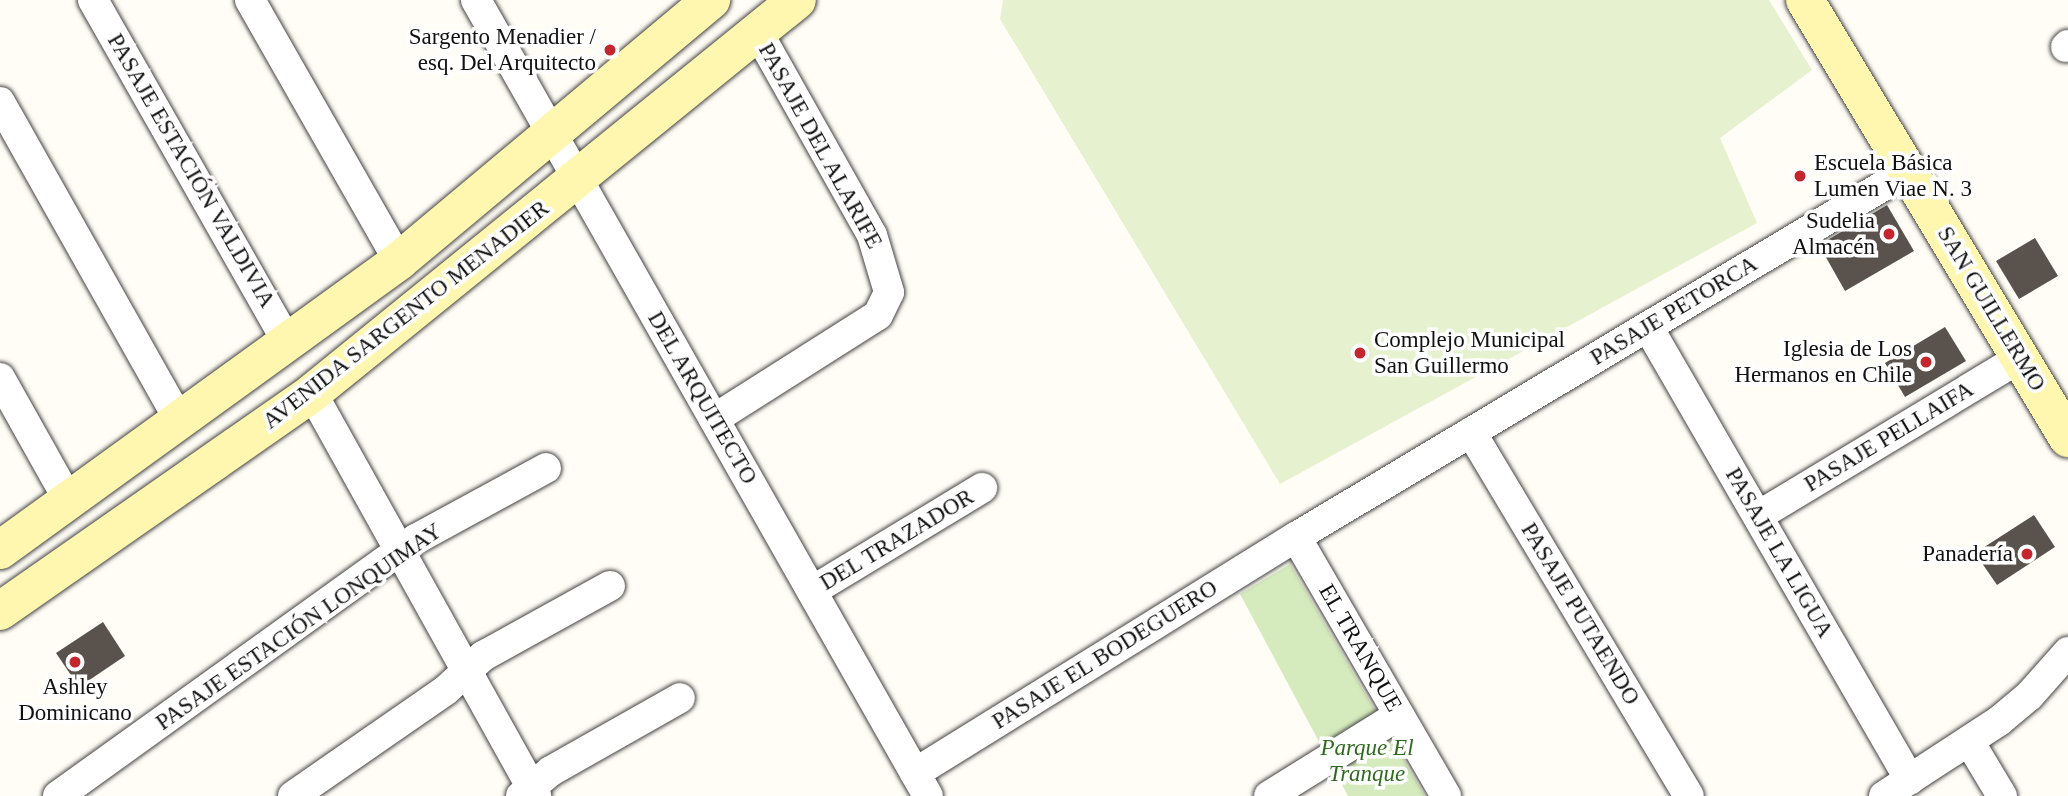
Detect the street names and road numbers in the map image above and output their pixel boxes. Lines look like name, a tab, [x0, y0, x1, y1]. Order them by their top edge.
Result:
street label: PASAJE ESTACIÓN VALDIVIA	[101, 29, 281, 313]
street label: PASAJE DEL ALARIFE	[751, 37, 889, 255]
street label: AVENIDA SARGENTO MENADIER	[257, 194, 555, 436]
street label: SAN GUILLERMO	[1931, 222, 2051, 396]
street label: PASAJE PETORCA	[1586, 250, 1762, 372]
street label: DEL ARQUITECTO	[641, 306, 763, 490]
street label: PASAJE PELLAIFA	[1799, 376, 1979, 498]
street label: PASAJE LA LIGUA	[1719, 462, 1839, 644]
street label: DEL TRAZADOR	[815, 483, 979, 597]
street label: PASAJE ESTACIÓN LONQUIMAY	[151, 517, 447, 737]
street label: PASAJE PUTAENDO	[1515, 518, 1645, 710]
street label: PASAJE EL BODEGUERO	[987, 574, 1223, 736]
street label: EL TRANQUE	[1312, 579, 1408, 717]

